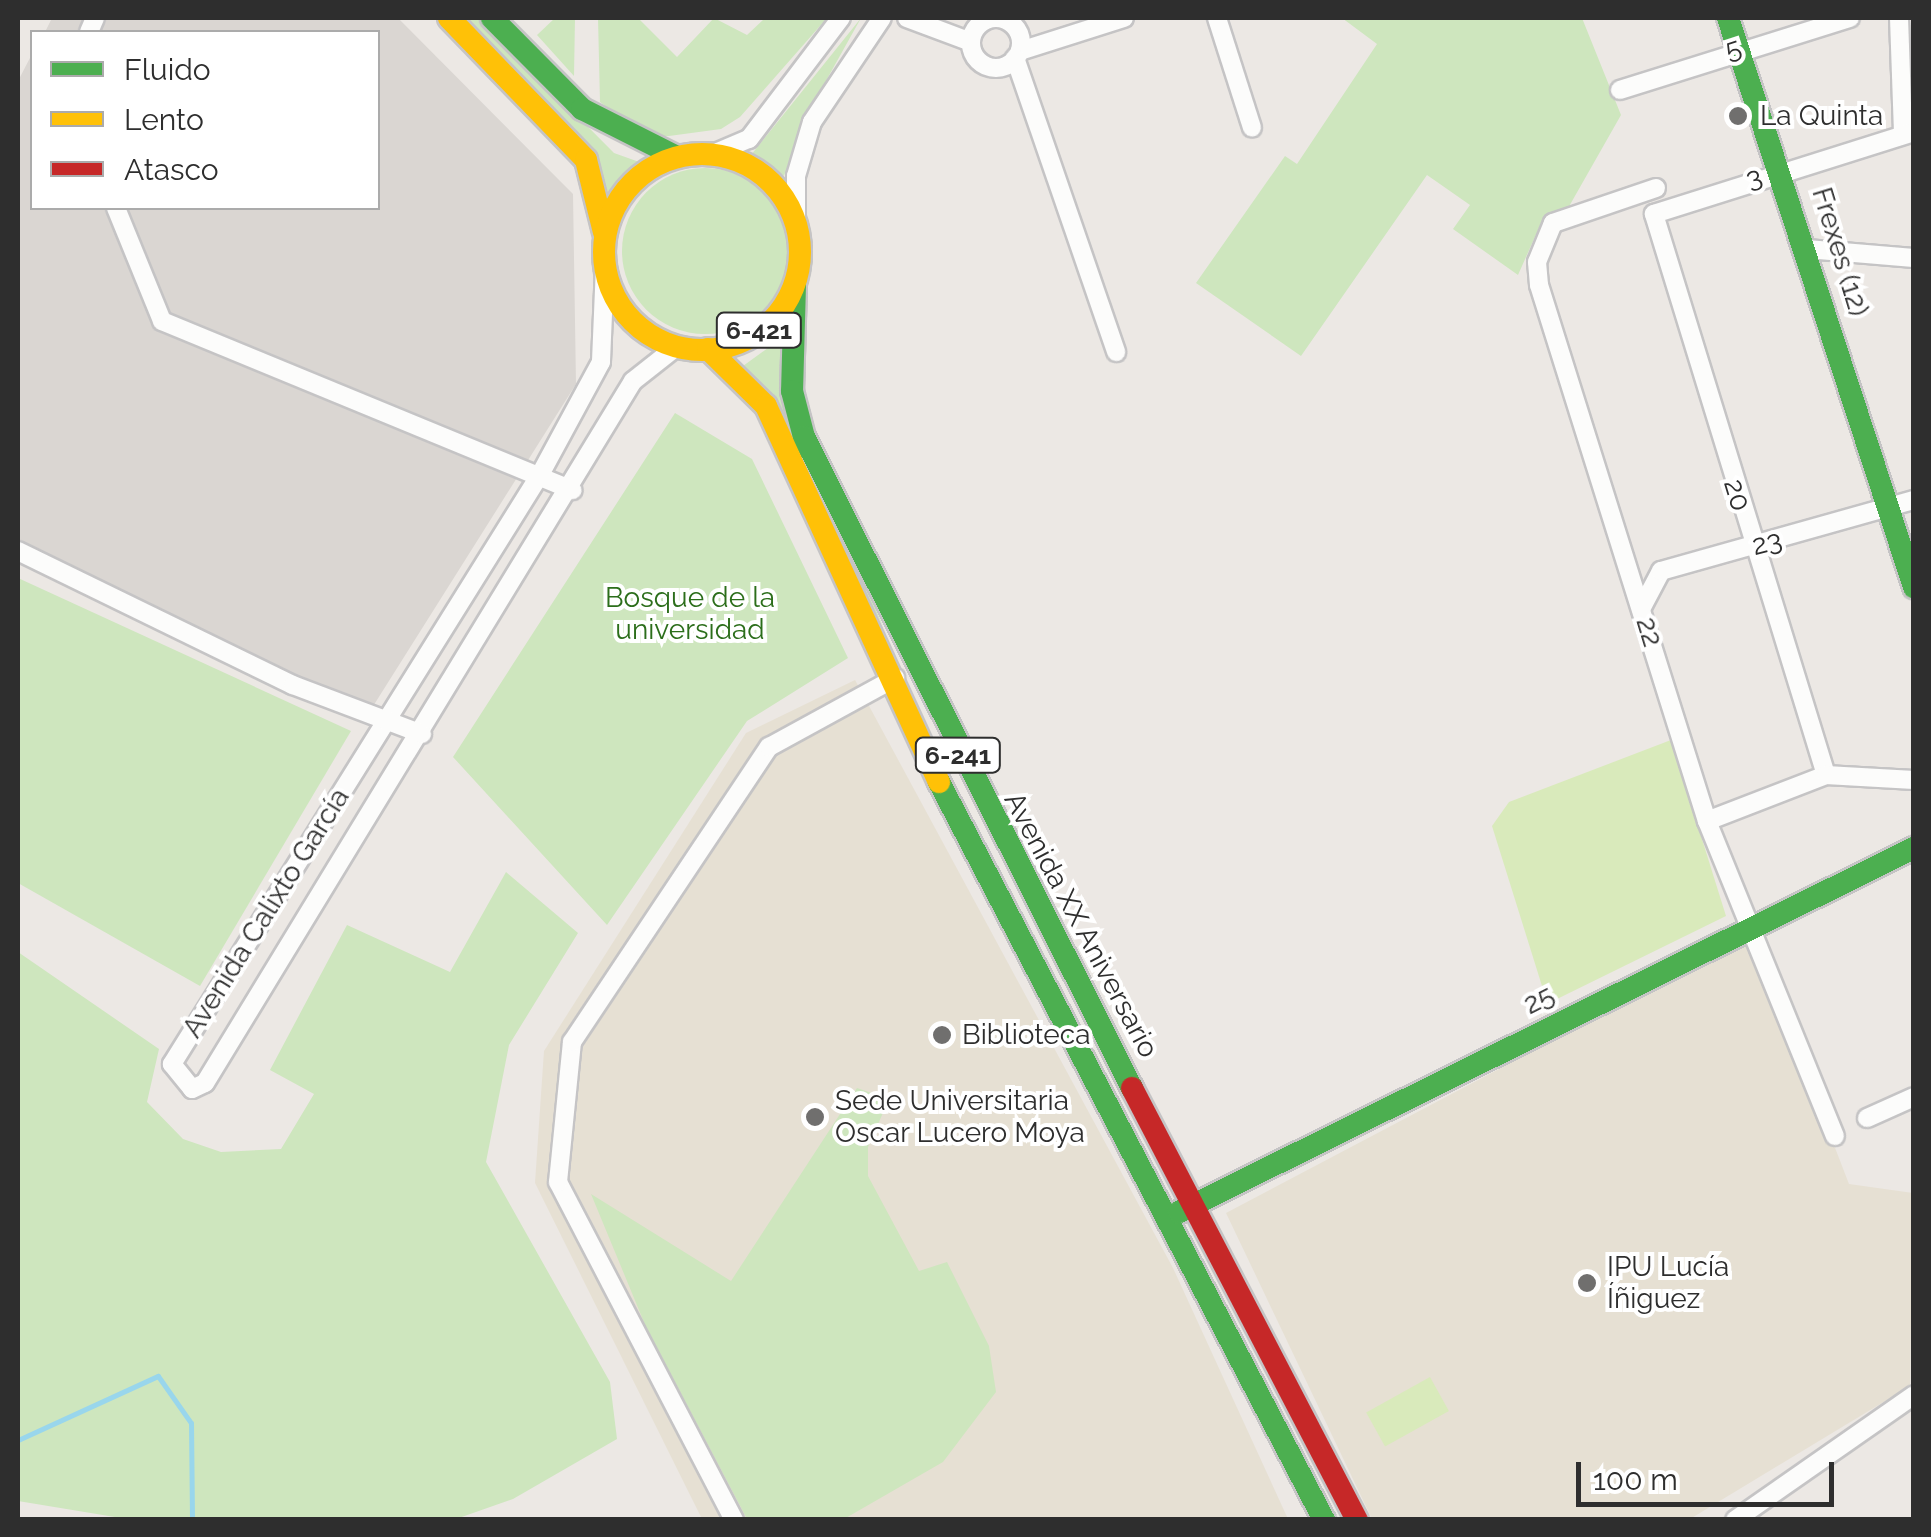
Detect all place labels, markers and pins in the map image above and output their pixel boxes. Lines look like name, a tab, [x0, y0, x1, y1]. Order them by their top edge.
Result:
place label: La Quinta	[1760, 99, 1883, 133]
marker: La Quinta	[1725, 103, 1751, 129]
place label: Biblioteca	[962, 1018, 1090, 1052]
marker: Biblioteca	[931, 1024, 953, 1046]
place label: Sede Universitaria Oscar Lucero Moya	[835, 1084, 1085, 1150]
marker: Sede Universitaria Oscar Lucero Moya	[804, 1106, 826, 1128]
place label: IPU Lucía Íñiguez	[1607, 1250, 1729, 1316]
marker: IPU Lucía Íñiguez	[1576, 1272, 1598, 1294]

